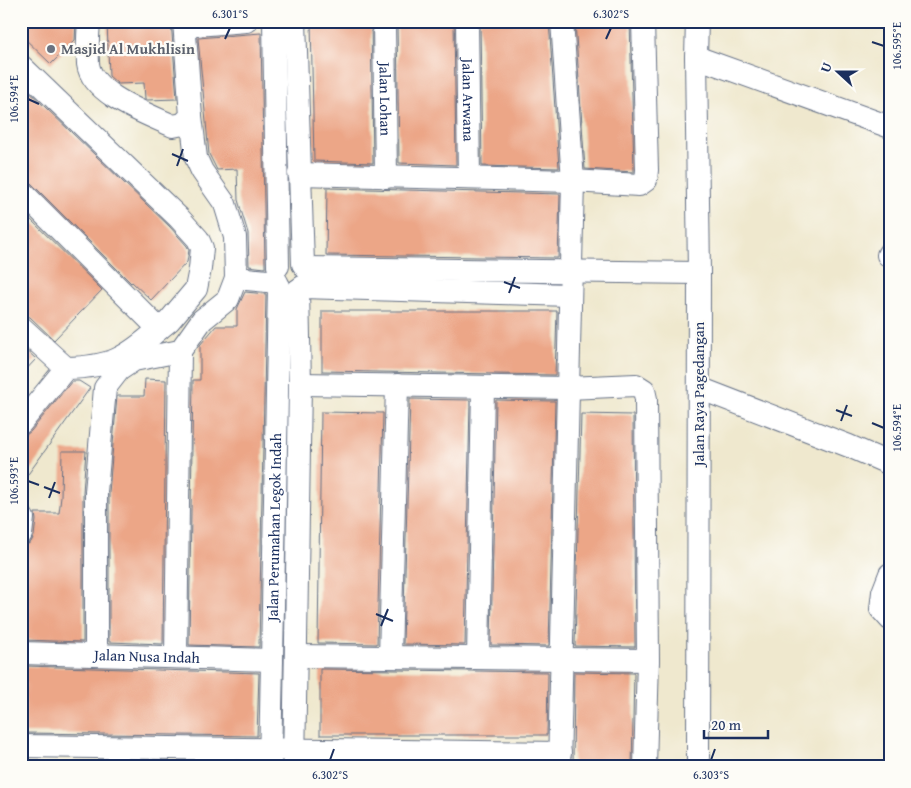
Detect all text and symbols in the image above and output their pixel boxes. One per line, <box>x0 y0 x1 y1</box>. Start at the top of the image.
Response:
text: 6.301°S <box>212 5 248 22</box>
text: 6.302°S <box>593 5 629 22</box>
text: 106.595°E <box>888 22 905 70</box>
place label: Masjid Al Mukhlisin <box>61 38 195 59</box>
marker: Masjid Al Mukhlisin <box>45 43 57 55</box>
north arrow <box>814 48 864 98</box>
street label: Jalan Arwana <box>457 56 480 142</box>
text: U <box>815 59 837 75</box>
street label: Jalan Lohan <box>375 60 396 137</box>
text: 106.594°E <box>5 75 22 123</box>
street label: Jalan Raya Pagedangan <box>688 321 709 468</box>
text: 106.594°E <box>888 404 905 452</box>
street label: Jalan Perumahan Legok Indah <box>262 432 286 623</box>
text: 106.593°E <box>5 457 22 505</box>
street label: Jalan Nusa Indah <box>92 644 201 668</box>
scale bar <box>704 708 767 740</box>
text: 20 m <box>711 714 742 735</box>
text: 6.302°S <box>312 766 348 783</box>
text: 6.303°S <box>693 766 729 783</box>

